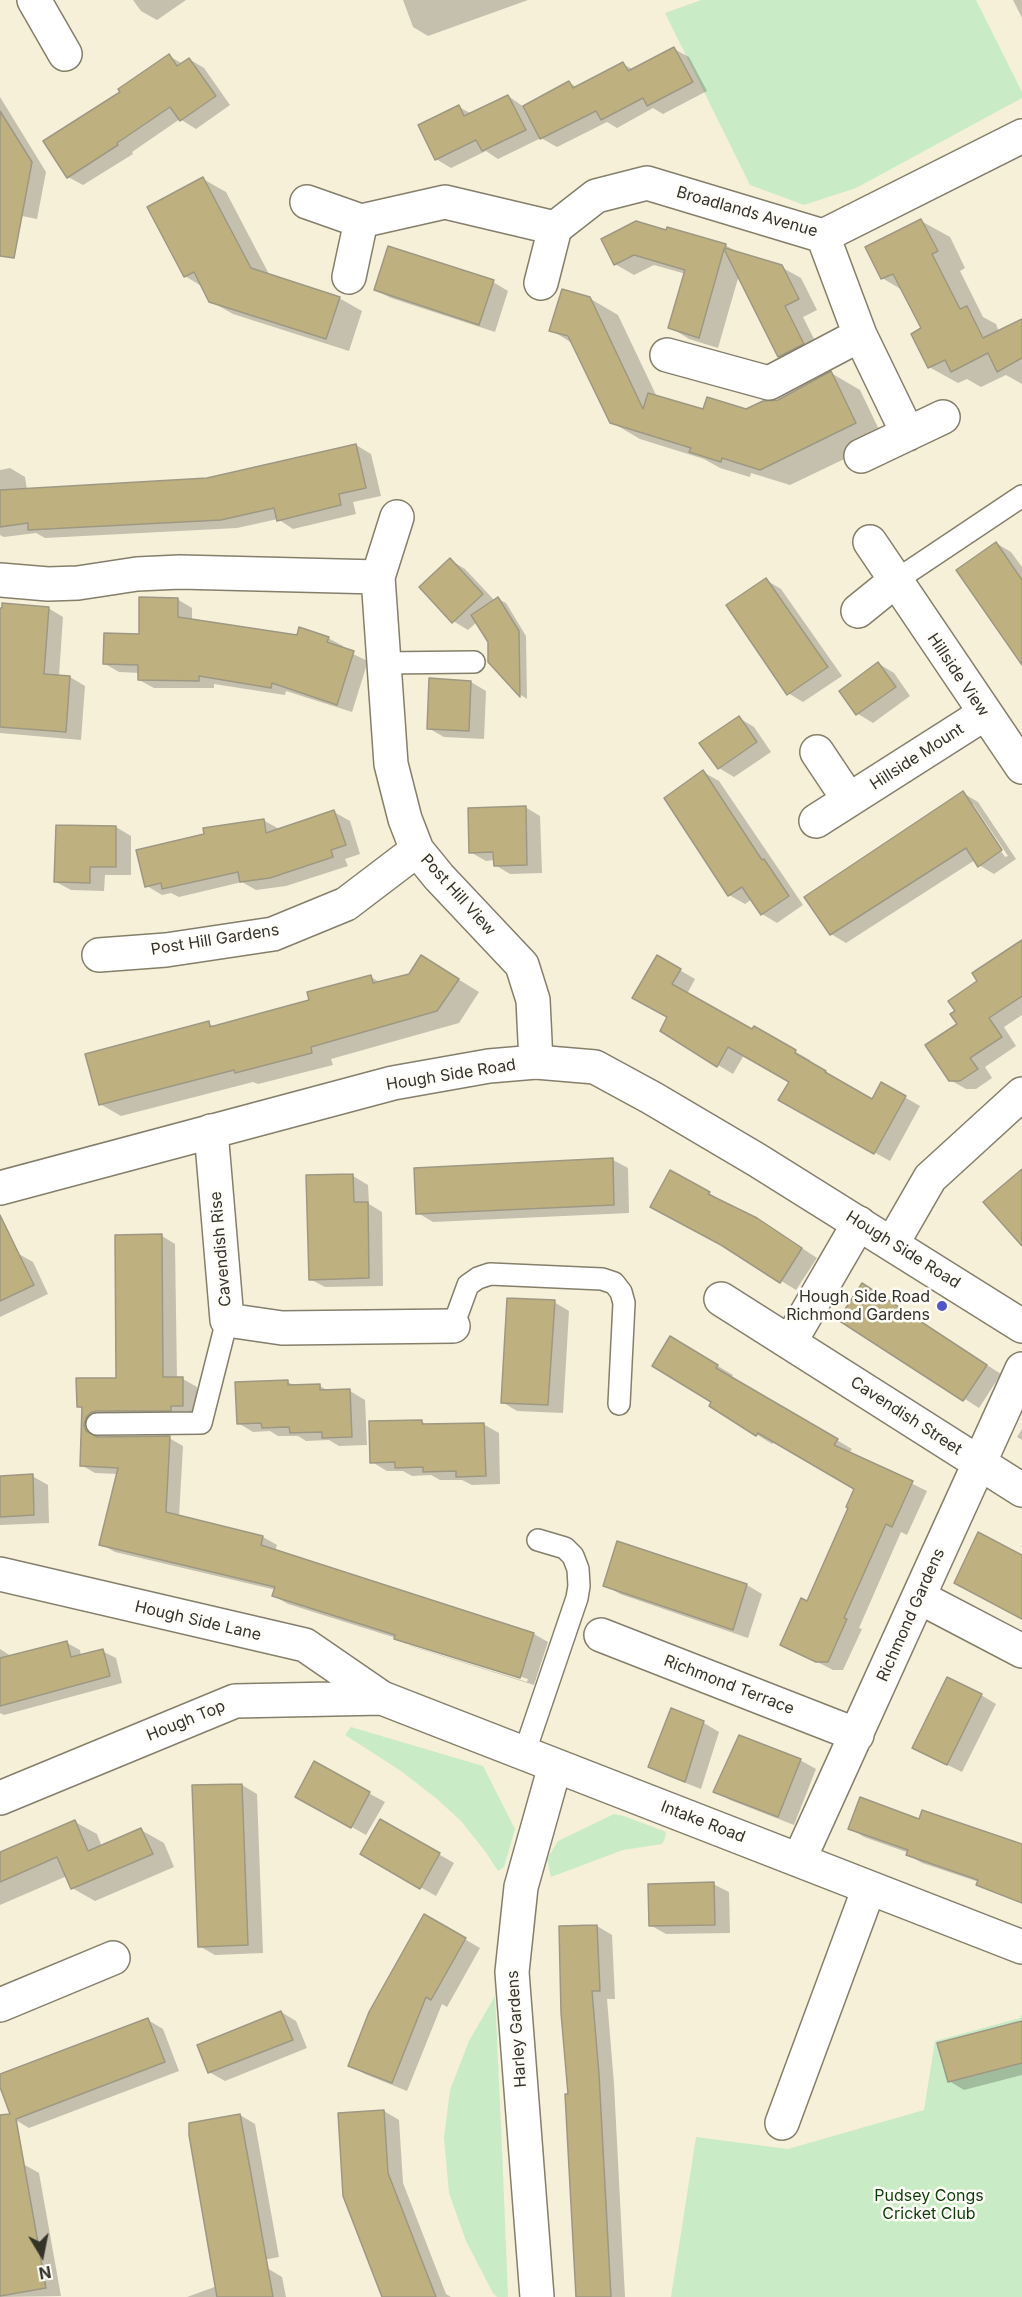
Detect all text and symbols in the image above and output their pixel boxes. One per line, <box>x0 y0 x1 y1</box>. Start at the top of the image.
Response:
street label: Broadlands Avenue <box>674 183 820 241</box>
street label: Hillside View <box>923 630 993 720</box>
street label: Hillside Mount <box>867 720 967 794</box>
street label: Post Hill View <box>416 850 500 940</box>
street label: Post Hill Gardens <box>149 920 281 960</box>
street label: Hough Side Road <box>385 1055 517 1095</box>
street label: Cavendish Rise <box>206 1190 236 1308</box>
street label: Hough Side Road <box>842 1207 964 1293</box>
place label: Hough Side Road Richmond Gardens <box>786 1287 930 1325</box>
marker: Hough Side Road Richmond Gardens <box>935 1299 949 1313</box>
street label: Cavendish Street <box>847 1373 965 1459</box>
street label: Richmond Gardens <box>873 1545 949 1685</box>
street label: Hough Side Lane <box>133 1597 263 1645</box>
street label: Richmond Terrace <box>661 1651 797 1719</box>
street label: Hough Top <box>144 1697 228 1745</box>
street label: Intake Road <box>658 1797 748 1847</box>
street label: Harley Gardens <box>503 1970 531 2088</box>
park label: Pudsey Congs Cricket Club <box>874 2186 984 2224</box>
north arrow <box>12 2225 72 2285</box>
text: N <box>37 2262 53 2284</box>

